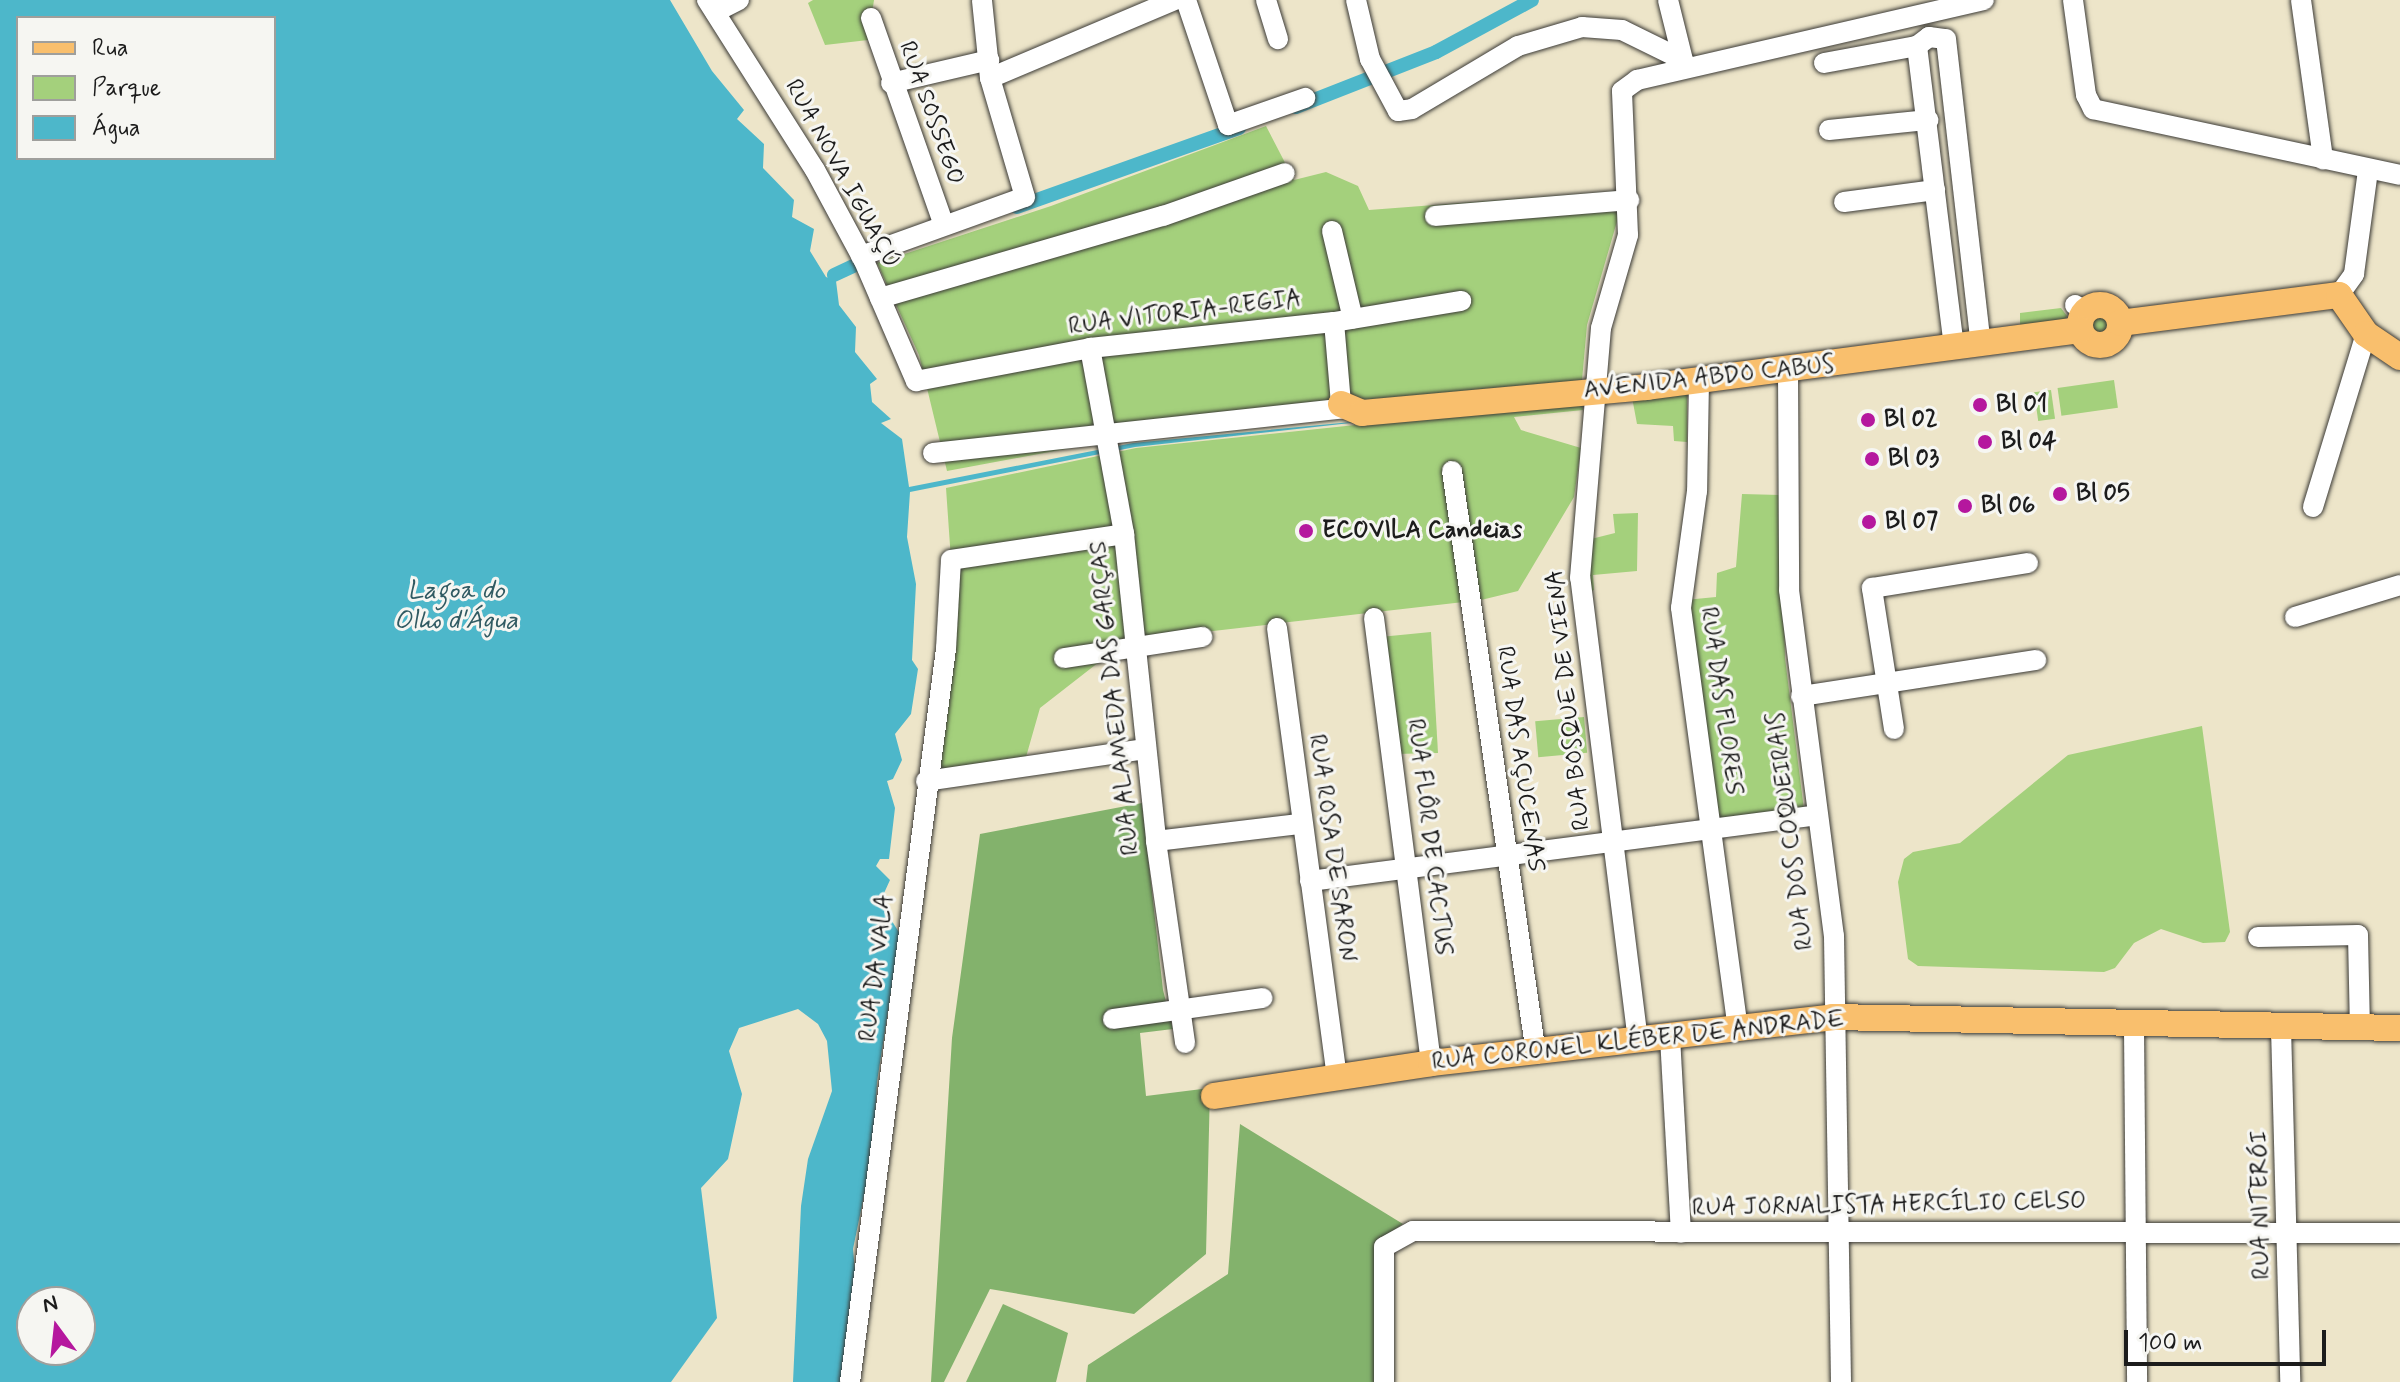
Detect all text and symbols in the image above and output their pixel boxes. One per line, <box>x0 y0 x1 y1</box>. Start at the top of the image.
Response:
legend <box>16 16 276 160</box>
text: Rua <box>92 33 129 64</box>
street label: RUA SOSSEGO <box>891 36 971 190</box>
text: Parque <box>92 73 161 104</box>
street label: RUA NOVA IGUAÇÚ <box>778 74 906 274</box>
text: Água <box>92 113 141 144</box>
street label: RUA VITORIA-REGIA <box>1067 284 1303 342</box>
street label: AVENIDA ABDO CABUS <box>1580 350 1838 406</box>
place label: Bl 01 <box>1996 391 2047 419</box>
marker: Bl 01 <box>1971 396 1989 414</box>
place label: Bl 02 <box>1884 406 1938 434</box>
marker: Bl 02 <box>1859 411 1877 429</box>
place label: Bl 04 <box>2001 428 2057 456</box>
marker: Bl 04 <box>1976 433 1994 451</box>
place label: Bl 03 <box>1888 445 1939 473</box>
marker: Bl 03 <box>1863 450 1881 468</box>
place label: Bl 05 <box>2076 480 2130 508</box>
marker: Bl 05 <box>2051 485 2069 503</box>
place label: Bl 06 <box>1981 492 2035 520</box>
marker: Bl 06 <box>1956 497 1974 515</box>
place label: Bl 07 <box>1885 508 1938 536</box>
marker: Bl 07 <box>1860 513 1878 531</box>
place label: ECOVILA Candeias <box>1322 517 1523 545</box>
marker: ECOVILA Candeias <box>1297 522 1315 540</box>
street label: RUA ALAMEDA DAS GARÇAS <box>1084 541 1146 855</box>
street label: RUA BOSQUE DE VIENA <box>1541 568 1597 832</box>
water label: Lagoa do Olho d'Água <box>394 576 518 638</box>
street label: RUA DAS FLORES <box>1694 605 1748 797</box>
street label: RUA DAS AÇUCENAS <box>1490 644 1550 874</box>
street label: RUA DOS COQUEIRAIS <box>1762 708 1820 954</box>
street label: RUA FLÔR DE CACTUS <box>1400 717 1458 957</box>
street label: RUA ROSA DE SARON <box>1302 734 1362 962</box>
street label: RUA DA VALA <box>854 893 900 1043</box>
street label: RUA CORONEL KLÉBER DE ANDRADE <box>1436 1006 1840 1076</box>
street label: RUA NITERÓI <box>2245 1126 2277 1284</box>
street label: RUA JORNALISTA HERCÍLIO CELSO <box>1695 1187 2083 1223</box>
north arrow <box>16 1286 96 1366</box>
text: N <box>40 1289 61 1320</box>
scale bar <box>2128 1314 2330 1364</box>
text: 100 m <box>2138 1328 2202 1359</box>

